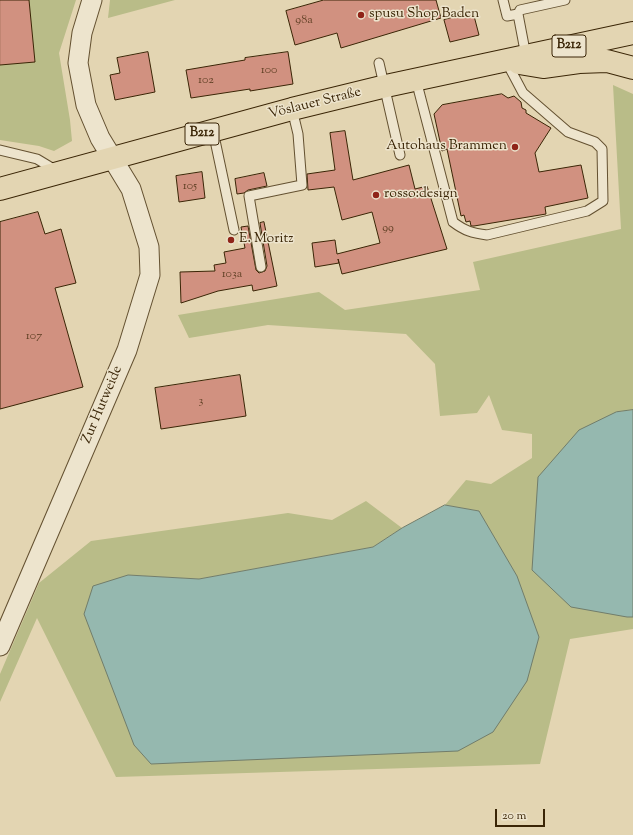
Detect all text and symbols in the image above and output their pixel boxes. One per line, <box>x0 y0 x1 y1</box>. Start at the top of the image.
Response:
place label: spusu Shop Baden <box>369 7 479 23</box>
marker: spusu Shop Baden <box>356 10 366 20</box>
house number: 98a <box>295 14 313 28</box>
road number: B212 <box>552 35 586 57</box>
house number: 100 <box>261 64 277 78</box>
house number: 102 <box>198 74 214 88</box>
street label: Vöslauer Straße <box>267 84 363 124</box>
road number: B212 <box>185 123 219 145</box>
place label: Autohaus Brammen <box>386 139 507 155</box>
marker: Autohaus Brammen <box>510 142 520 152</box>
house number: 105 <box>183 180 197 194</box>
place label: rosso:design <box>384 187 458 203</box>
marker: rosso:design <box>371 190 381 200</box>
house number: 99 <box>382 222 394 236</box>
place label: E. Moritz <box>239 232 294 248</box>
marker: E. Moritz <box>226 235 236 245</box>
house number: 103a <box>222 268 242 282</box>
house number: 107 <box>26 330 42 344</box>
street label: Zur Hutweide <box>79 364 127 446</box>
house number: 3 <box>199 395 203 409</box>
scale bar <box>497 801 547 827</box>
text: 20 m <box>502 807 526 825</box>

